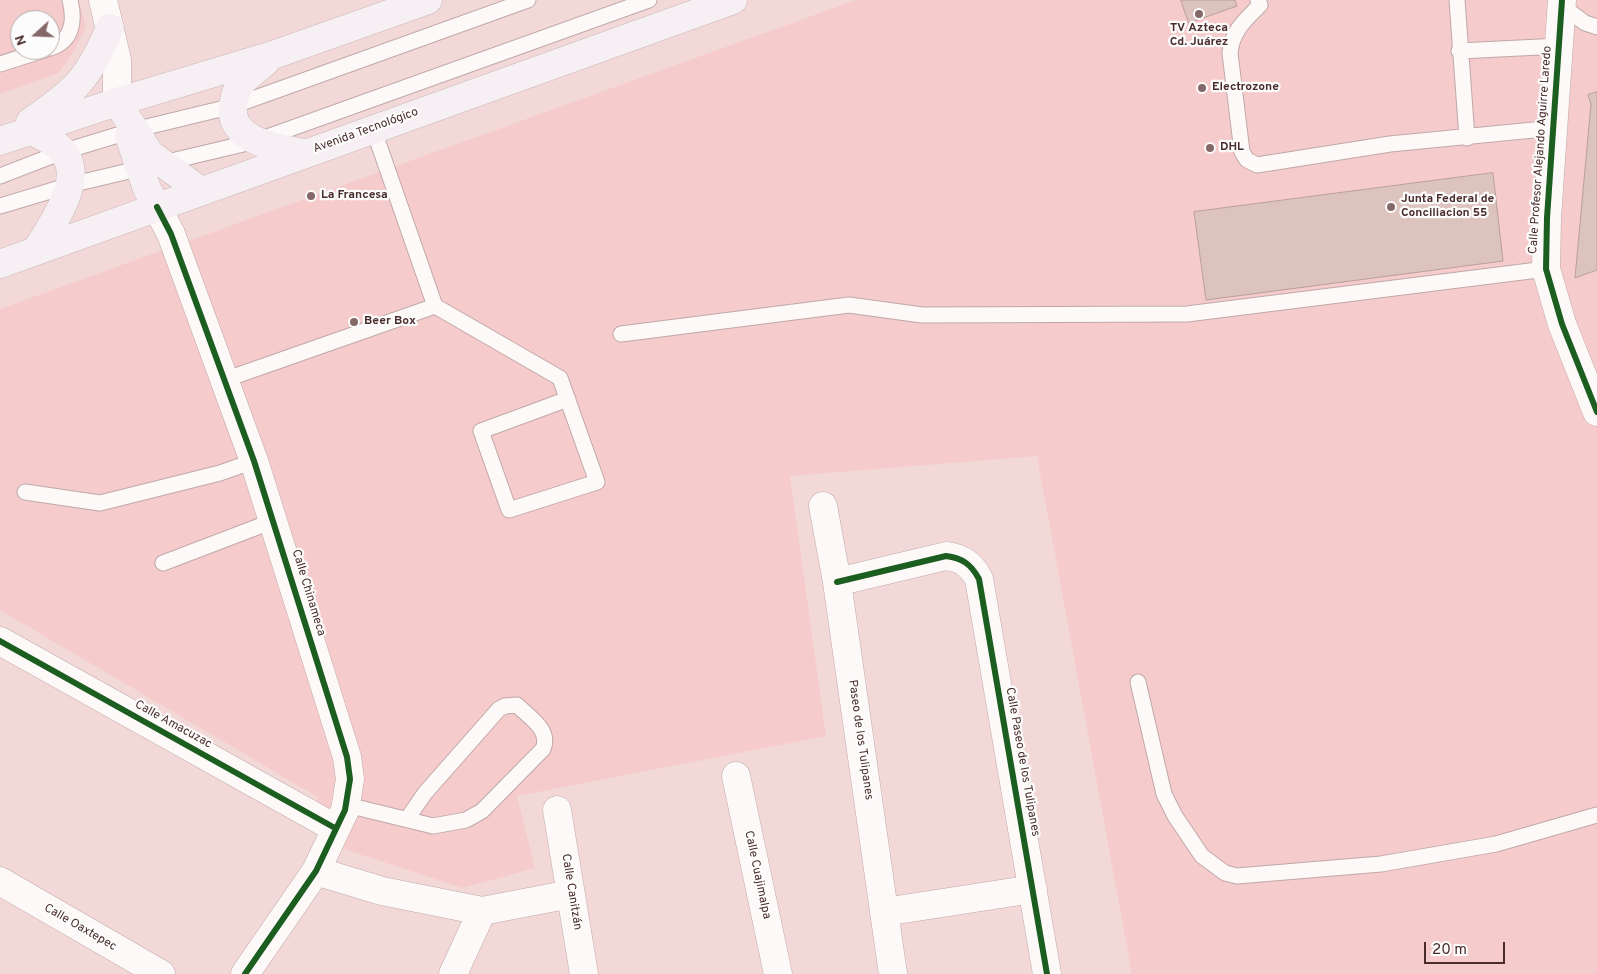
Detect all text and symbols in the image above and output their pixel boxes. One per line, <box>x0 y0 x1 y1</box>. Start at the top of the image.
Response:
marker: TV Azteca Cd. Juárez <box>1193 8 1205 20</box>
north arrow <box>10 10 60 60</box>
place label: TV Azteca Cd. Juárez <box>1170 22 1228 50</box>
text: N <box>12 32 31 48</box>
street label: Calle Profesor Alejando Aguirre Laredo <box>1527 45 1555 255</box>
place label: Electrozone <box>1212 81 1279 95</box>
marker: Electrozone <box>1196 82 1208 94</box>
street label: Avenida Tecnológico <box>312 105 420 157</box>
place label: DHL <box>1220 141 1244 155</box>
marker: DHL <box>1204 142 1216 154</box>
place label: La Francesa <box>321 189 388 203</box>
marker: La Francesa <box>305 190 317 202</box>
place label: Junta Federal de Conciliacion 55 <box>1401 193 1494 221</box>
marker: Junta Federal de Conciliacion 55 <box>1385 201 1397 213</box>
place label: Beer Box <box>364 315 416 329</box>
marker: Beer Box <box>348 316 360 328</box>
street label: Calle Chinameca <box>288 548 328 638</box>
street label: Paseo de los Tulipanes <box>844 679 876 801</box>
street label: Calle Paseo de los Tulipanes <box>1002 686 1042 838</box>
street label: Calle Amacuzac <box>132 698 214 752</box>
street label: Calle Cuajimalpa <box>741 830 773 920</box>
street label: Calle Canitzán <box>558 853 584 931</box>
street label: Calle Oaxtepec <box>41 901 119 955</box>
scale bar <box>1427 932 1508 964</box>
text: 20 m <box>1432 941 1467 960</box>

